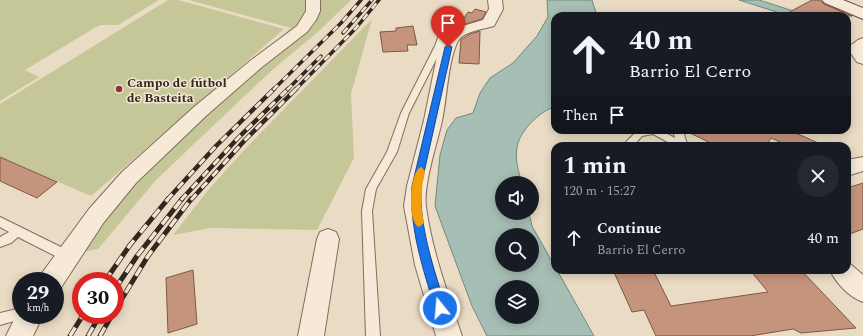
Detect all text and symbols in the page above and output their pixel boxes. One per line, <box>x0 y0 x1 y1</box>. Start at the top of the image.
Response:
pin <box>431 6 465 47</box>
icon: arrive <box>437 12 459 34</box>
text: 40 m <box>629 19 693 62</box>
icon: ahead <box>563 28 615 80</box>
text: Barrio El Cerro <box>629 58 751 85</box>
place label: Campo de fútbol de Basteita <box>127 73 227 108</box>
marker: Campo de fútbol de Basteita <box>114 84 124 94</box>
text: Then <box>563 104 598 127</box>
icon: arrive <box>606 104 628 126</box>
text: 1 min <box>563 148 627 184</box>
button: close <box>797 155 839 197</box>
map controls <box>495 176 539 324</box>
button: sound <box>495 176 539 220</box>
text: 120 m · 15:27 <box>563 181 636 201</box>
text: Continue <box>597 217 662 240</box>
icon: ahead <box>563 227 585 249</box>
text: 40 m <box>807 227 839 250</box>
button: search <box>495 228 539 272</box>
text: Barrio El Cerro <box>597 240 685 260</box>
speed limit sign: 30 <box>72 272 124 324</box>
text: 29 <box>27 278 49 308</box>
button: layers <box>495 280 539 324</box>
position arrow <box>419 287 461 329</box>
text: km/h <box>27 300 49 316</box>

